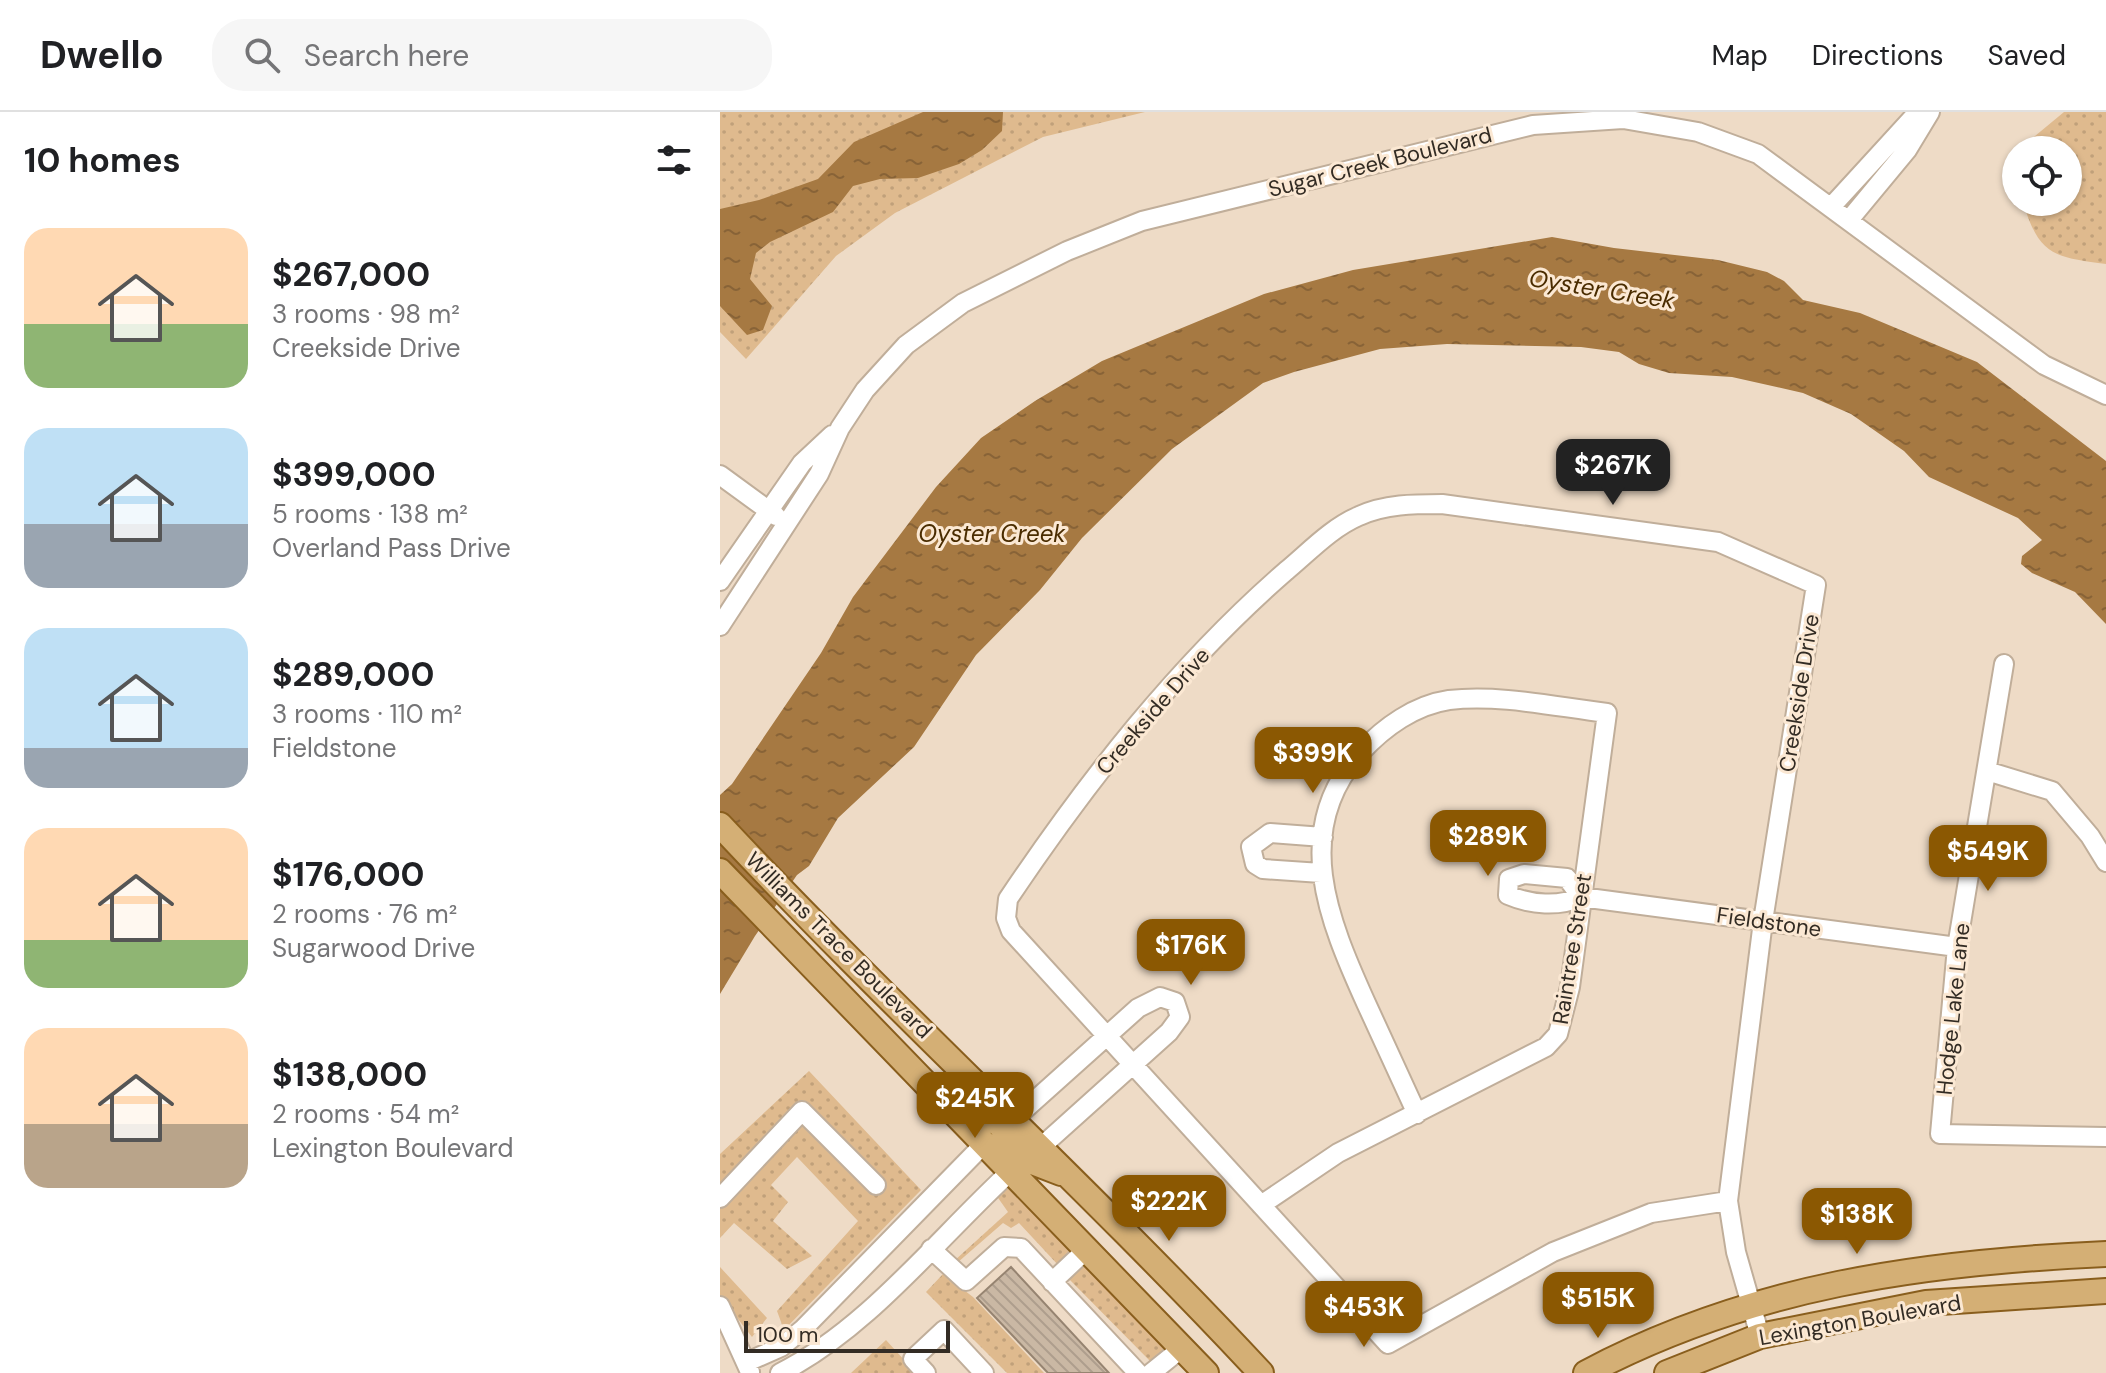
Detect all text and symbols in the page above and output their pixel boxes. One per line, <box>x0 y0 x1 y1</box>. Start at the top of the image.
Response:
search box <box>212 19 772 91</box>
text: Dwello <box>40 30 164 80</box>
icon: search <box>240 33 284 77</box>
text: Search here <box>304 36 469 75</box>
text: Map <box>1711 37 1768 74</box>
text: Directions <box>1812 37 1944 74</box>
text: Saved <box>1988 37 2066 74</box>
street label: Sugar Creek Boulevard <box>1265 120 1495 204</box>
map controls <box>2002 136 2082 216</box>
button: locate <box>2002 136 2082 216</box>
text: 10 homes <box>24 138 181 183</box>
icon: filters <box>652 138 696 182</box>
text: $267,000 <box>272 252 430 297</box>
icon: home <box>88 260 184 356</box>
water label: Oyster Creek <box>1527 262 1678 316</box>
text: 3 rooms · 98 m² <box>272 297 460 331</box>
text: Creekside Drive <box>272 331 461 365</box>
pin: $267K <box>1557 439 1669 507</box>
text: $267K <box>1574 448 1652 482</box>
text: $399,000 <box>272 452 436 497</box>
icon: home <box>88 460 184 556</box>
text: 5 rooms · 138 m² <box>272 497 468 531</box>
water label: Oyster Creek <box>918 518 1066 549</box>
text: Overland Pass Drive <box>272 531 511 565</box>
street label: Creekside Drive <box>1772 612 1826 774</box>
street label: Creekside Drive <box>1090 641 1216 781</box>
text: $289,000 <box>272 652 434 697</box>
icon: home <box>88 660 184 756</box>
text: 3 rooms · 110 m² <box>272 697 462 731</box>
pin: $399K <box>1257 727 1369 795</box>
text: Fieldstone <box>272 731 396 765</box>
text: $399K <box>1273 736 1353 770</box>
pin: $289K <box>1432 810 1544 878</box>
text: $289K <box>1448 819 1528 853</box>
pin: $549K <box>1932 825 2044 893</box>
text: $549K <box>1947 834 2029 868</box>
street label: Williams Trace Boulevard <box>739 845 939 1045</box>
text: $176,000 <box>272 852 425 897</box>
icon: home <box>88 860 184 956</box>
street label: Raintree Street <box>1546 872 1598 1026</box>
text: 2 rooms · 76 m² <box>272 897 457 931</box>
street label: Fieldstone <box>1715 900 1823 944</box>
pin: $176K <box>1135 919 1247 987</box>
street label: Hodge Lake Lane <box>1930 922 1976 1096</box>
text: $176K <box>1155 928 1227 962</box>
text: Sugarwood Drive <box>272 931 475 965</box>
text: $138,000 <box>272 1052 427 1097</box>
icon: home <box>88 1060 184 1156</box>
pin: $245K <box>919 1072 1031 1140</box>
text: $245K <box>935 1081 1015 1115</box>
text: 2 rooms · 54 m² <box>272 1097 459 1131</box>
text: Lexington Boulevard <box>272 1131 514 1165</box>
pin: $222K <box>1113 1175 1225 1243</box>
text: $222K <box>1130 1184 1208 1218</box>
pin: $138K <box>1801 1188 1913 1256</box>
text: $138K <box>1820 1197 1894 1231</box>
pin: $515K <box>1542 1272 1654 1340</box>
pin: $453K <box>1308 1281 1420 1349</box>
text: $515K <box>1561 1281 1635 1315</box>
street label: Lexington Boulevard <box>1757 1288 1963 1352</box>
text: $453K <box>1323 1290 1405 1324</box>
scale bar <box>744 1317 950 1353</box>
text: 100 m <box>756 1320 818 1349</box>

